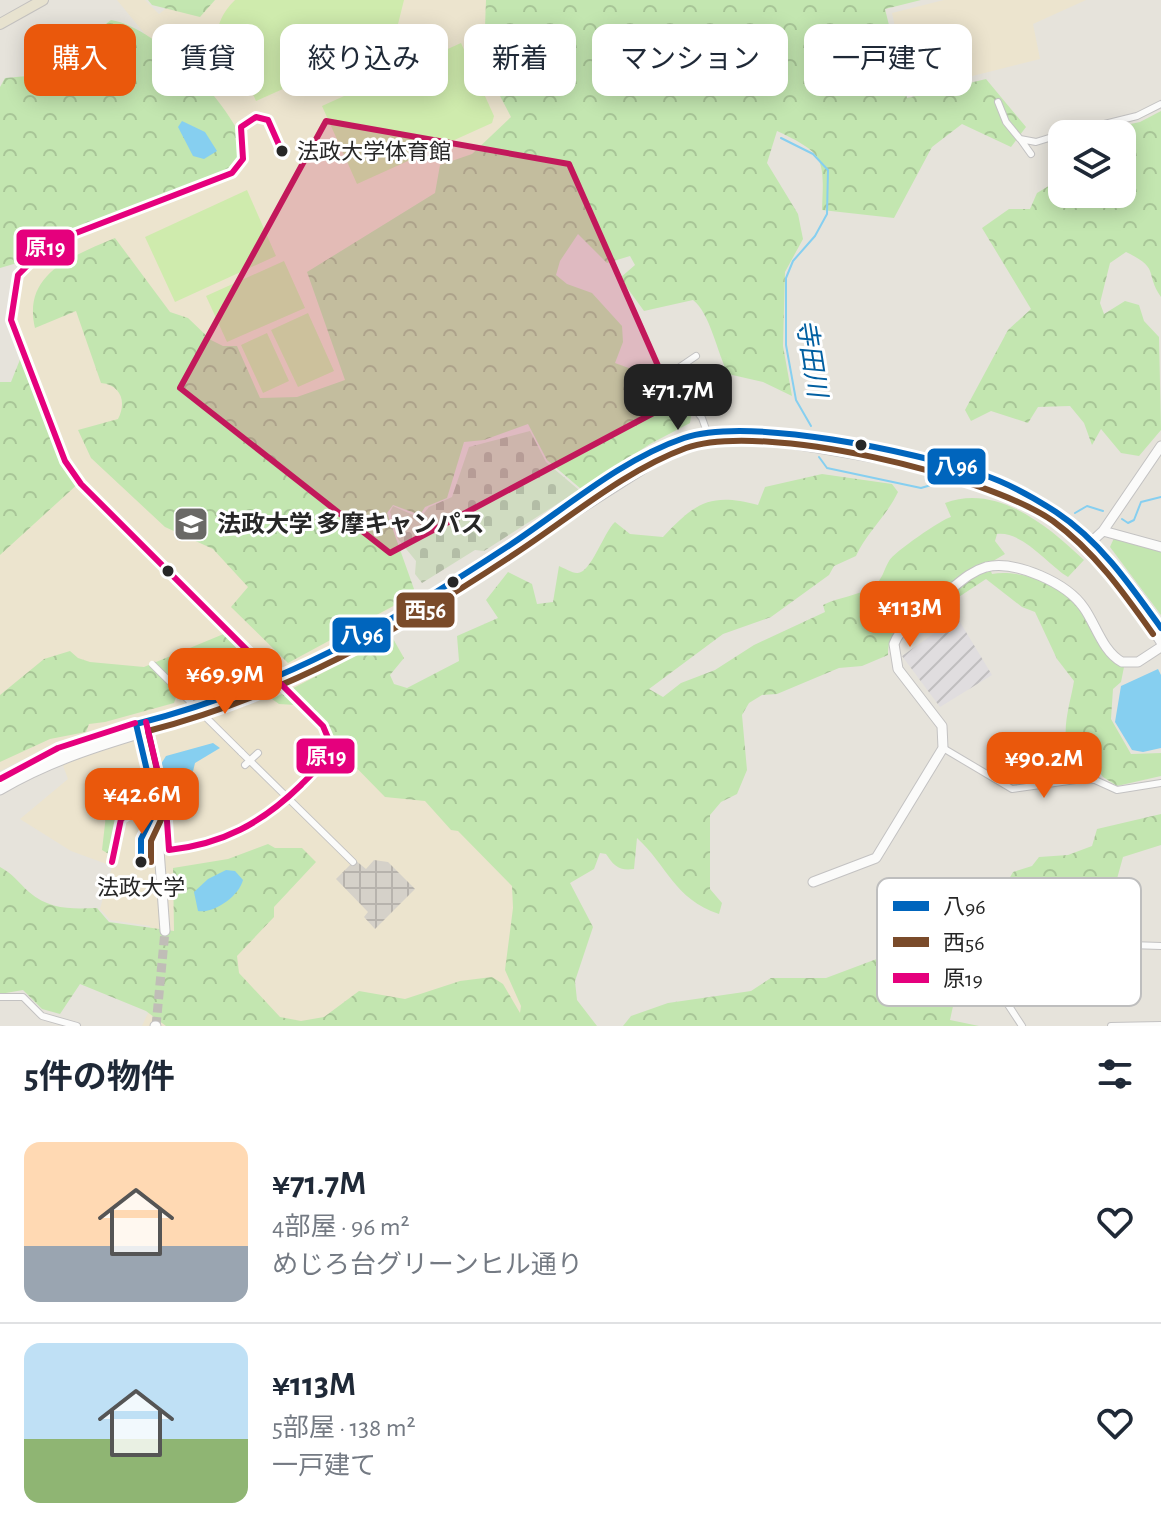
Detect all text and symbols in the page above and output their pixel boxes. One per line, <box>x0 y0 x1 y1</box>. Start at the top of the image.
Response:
chip: 購入 <box>24 24 136 96</box>
chip: 賃貸 <box>152 24 264 96</box>
chip: 絞り込み <box>280 24 448 96</box>
chip: 新着 <box>464 24 576 96</box>
chip: マンション <box>592 24 788 96</box>
chip: 一戸建て <box>804 24 972 96</box>
map controls <box>1048 120 1136 208</box>
button: layers <box>1048 120 1136 208</box>
place label: 法政大学体育館 <box>297 140 451 163</box>
marker: 法政大学体育館 <box>274 143 290 159</box>
line badge: 原19 <box>15 228 76 267</box>
text: 原19 <box>25 237 65 259</box>
water label: 寺田川 <box>792 317 831 402</box>
pin: ¥71.7M <box>613 364 743 432</box>
text: ¥71.7M <box>642 377 714 403</box>
unlabelled marker <box>853 437 869 453</box>
line badge: 八96 <box>926 447 987 486</box>
text: 八96 <box>934 456 978 478</box>
school or university icon: 法政大学 多摩キャンパス <box>172 505 210 543</box>
place label: 法政大学 多摩キャンパス <box>217 511 485 537</box>
unlabelled marker <box>160 563 176 579</box>
unlabelled marker <box>445 574 461 590</box>
pin: ¥113M <box>854 581 966 649</box>
line badge: 西56 <box>395 591 456 629</box>
text: ¥113M <box>878 594 942 620</box>
text: 西56 <box>404 600 446 622</box>
line badge: 八96 <box>331 616 392 654</box>
text: 八96 <box>340 625 384 647</box>
pin: ¥69.9M <box>160 648 290 716</box>
text: ¥69.9M <box>186 661 264 687</box>
pin: ¥90.2M <box>979 732 1109 800</box>
line badge: 原19 <box>295 737 356 775</box>
text: ¥90.2M <box>1005 745 1083 771</box>
text: 原19 <box>306 746 346 768</box>
pin: ¥42.6M <box>77 768 207 836</box>
text: ¥42.6M <box>103 781 181 807</box>
marker: 法政大学 <box>133 854 149 870</box>
place label: 法政大学 <box>97 876 185 899</box>
legend <box>877 878 1141 1006</box>
text: 八96 <box>943 896 986 918</box>
text: 西56 <box>943 932 985 954</box>
text: 原19 <box>943 968 983 990</box>
icon: filters <box>1093 1052 1137 1096</box>
text: 5件の物件 <box>24 1061 175 1095</box>
text: ¥71.7M <box>272 1167 366 1201</box>
icon: home <box>88 1174 184 1270</box>
icon: heart <box>1093 1200 1137 1244</box>
text: 4部屋 · 96 m² <box>272 1214 410 1240</box>
text: めじろ台グリーンヒル通り <box>272 1252 583 1278</box>
text: ¥113M <box>272 1368 356 1402</box>
icon: home <box>88 1375 184 1471</box>
icon: heart <box>1093 1401 1137 1445</box>
text: 5部屋 · 138 m² <box>272 1415 416 1441</box>
text: 一戸建て <box>272 1453 376 1479</box>

